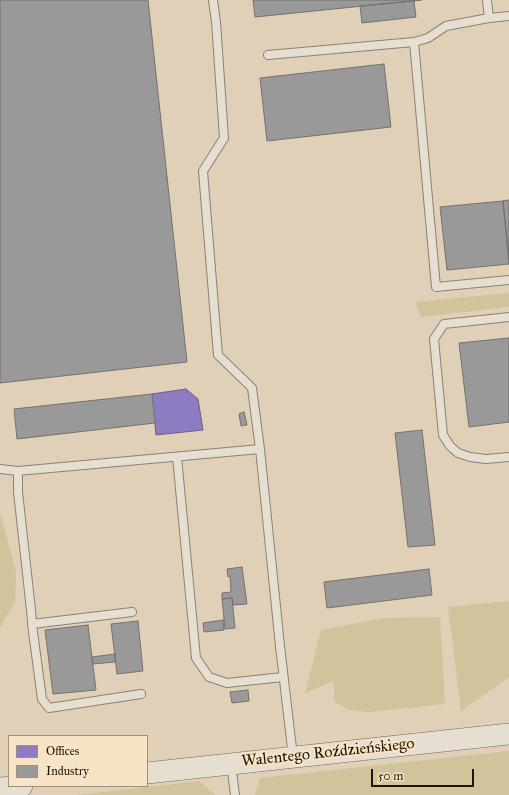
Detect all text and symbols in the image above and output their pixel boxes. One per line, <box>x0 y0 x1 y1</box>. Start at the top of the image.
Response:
street label: Walentego Roździeńskiego <box>241 734 415 772</box>
legend <box>8 735 148 787</box>
text: Offices <box>46 744 79 758</box>
scale bar <box>373 761 476 787</box>
text: Industry <box>46 764 89 778</box>
text: 50 m <box>378 769 403 783</box>

